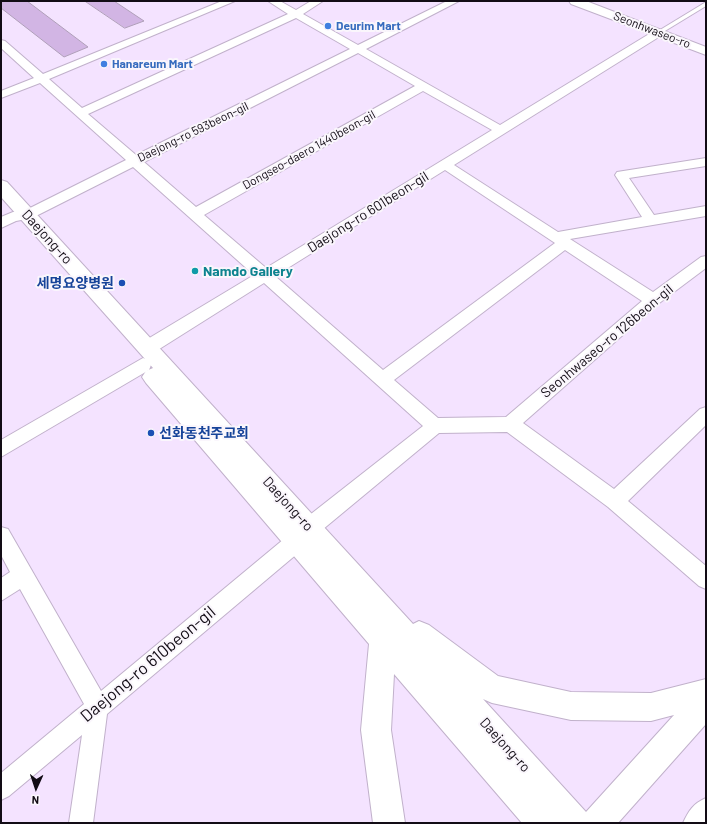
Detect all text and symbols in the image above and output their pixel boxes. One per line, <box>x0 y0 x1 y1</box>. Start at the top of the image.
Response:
street label: Seonhwaseo-ro <box>611 9 693 51</box>
place label: Deurim Mart <box>336 19 401 33</box>
marker: Deurim Mart <box>323 21 333 31</box>
place label: Hanareum Mart <box>112 57 193 71</box>
marker: Hanareum Mart <box>99 59 109 69</box>
street label: Daejong-ro 593beon-gil <box>135 99 251 165</box>
street label: Dongseo-daero 1440beon-gil <box>240 107 378 193</box>
street label: Daejong-ro 601beon-gil <box>304 168 432 256</box>
street label: Daejong-ro <box>18 206 76 268</box>
place label: Namdo Gallery <box>203 263 293 279</box>
marker: Namdo Gallery <box>190 266 200 276</box>
place label: 세명요양병원 <box>37 275 114 291</box>
marker: 세명요양병원 <box>117 278 127 288</box>
street label: Seonhwaseo-ro 126beon-gil <box>537 281 677 401</box>
place label: 선화동천주교회 <box>159 425 249 441</box>
marker: 선화동천주교회 <box>146 428 156 438</box>
street label: Daejong-ro <box>259 473 317 535</box>
street label: Daejong-ro 610beon-gil <box>76 602 220 726</box>
street label: Daejong-ro <box>476 714 534 776</box>
north arrow <box>16 768 56 808</box>
text: N <box>31 794 39 807</box>

